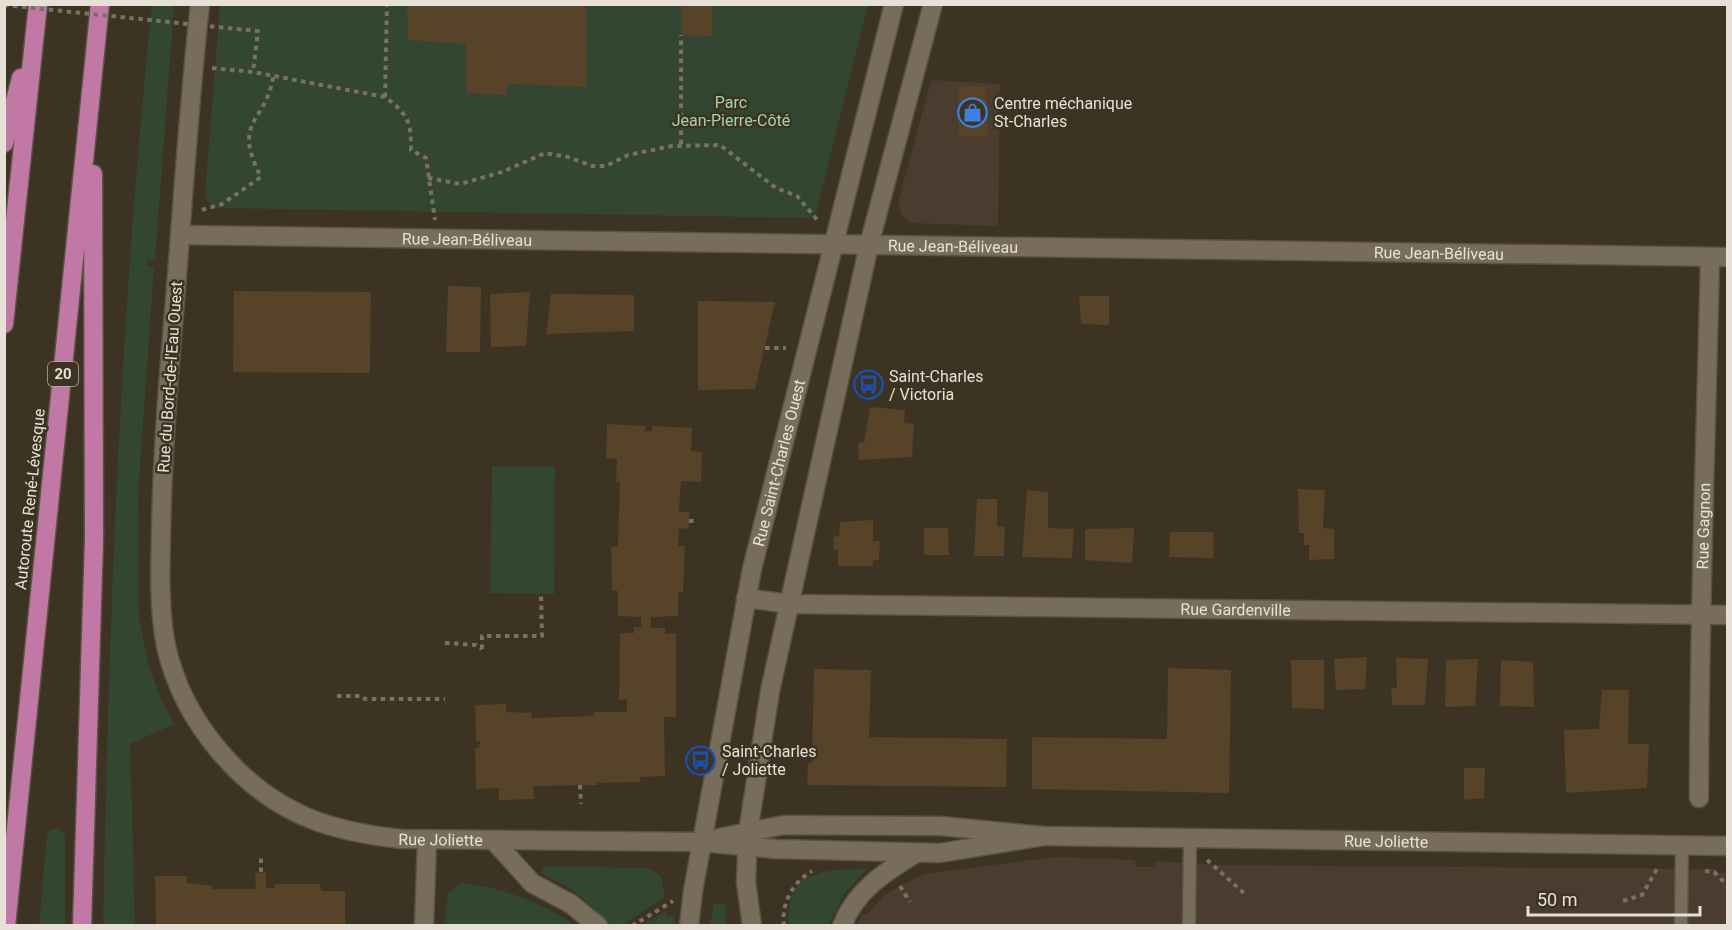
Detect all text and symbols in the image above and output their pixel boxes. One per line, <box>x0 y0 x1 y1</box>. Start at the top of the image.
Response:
park label: Parc Jean-Pierre-Côté <box>672 93 790 130</box>
place label: Centre méchanique St-Charles <box>994 94 1132 131</box>
shop icon: Centre méchanique St-Charles <box>957 96 989 128</box>
street label: Rue Jean-Béliveau <box>402 229 532 249</box>
street label: Rue Jean-Béliveau <box>888 236 1018 256</box>
street label: Rue Jean-Béliveau <box>1374 242 1504 263</box>
street label: Rue du Bord-de-l'Eau Ouest <box>154 281 186 473</box>
road number: 20 <box>48 362 78 386</box>
place label: Saint-Charles / Victoria <box>889 367 984 404</box>
bus stop icon: Saint-Charles / Victoria <box>852 369 884 401</box>
street label: Rue Saint-Charles Ouest <box>749 377 809 548</box>
street label: Autoroute René-Lévesque <box>11 407 49 591</box>
street label: Rue Gagnon <box>1692 482 1714 569</box>
street label: Rue Gardenville <box>1180 599 1291 619</box>
place label: Saint-Charles / Joliette <box>722 742 817 779</box>
bus stop icon: Saint-Charles / Joliette <box>685 744 717 776</box>
street label: Rue Joliette <box>398 829 483 849</box>
street label: Rue Joliette <box>1344 831 1428 851</box>
scale bar <box>1528 879 1700 917</box>
text: 50 m <box>1537 889 1577 910</box>

